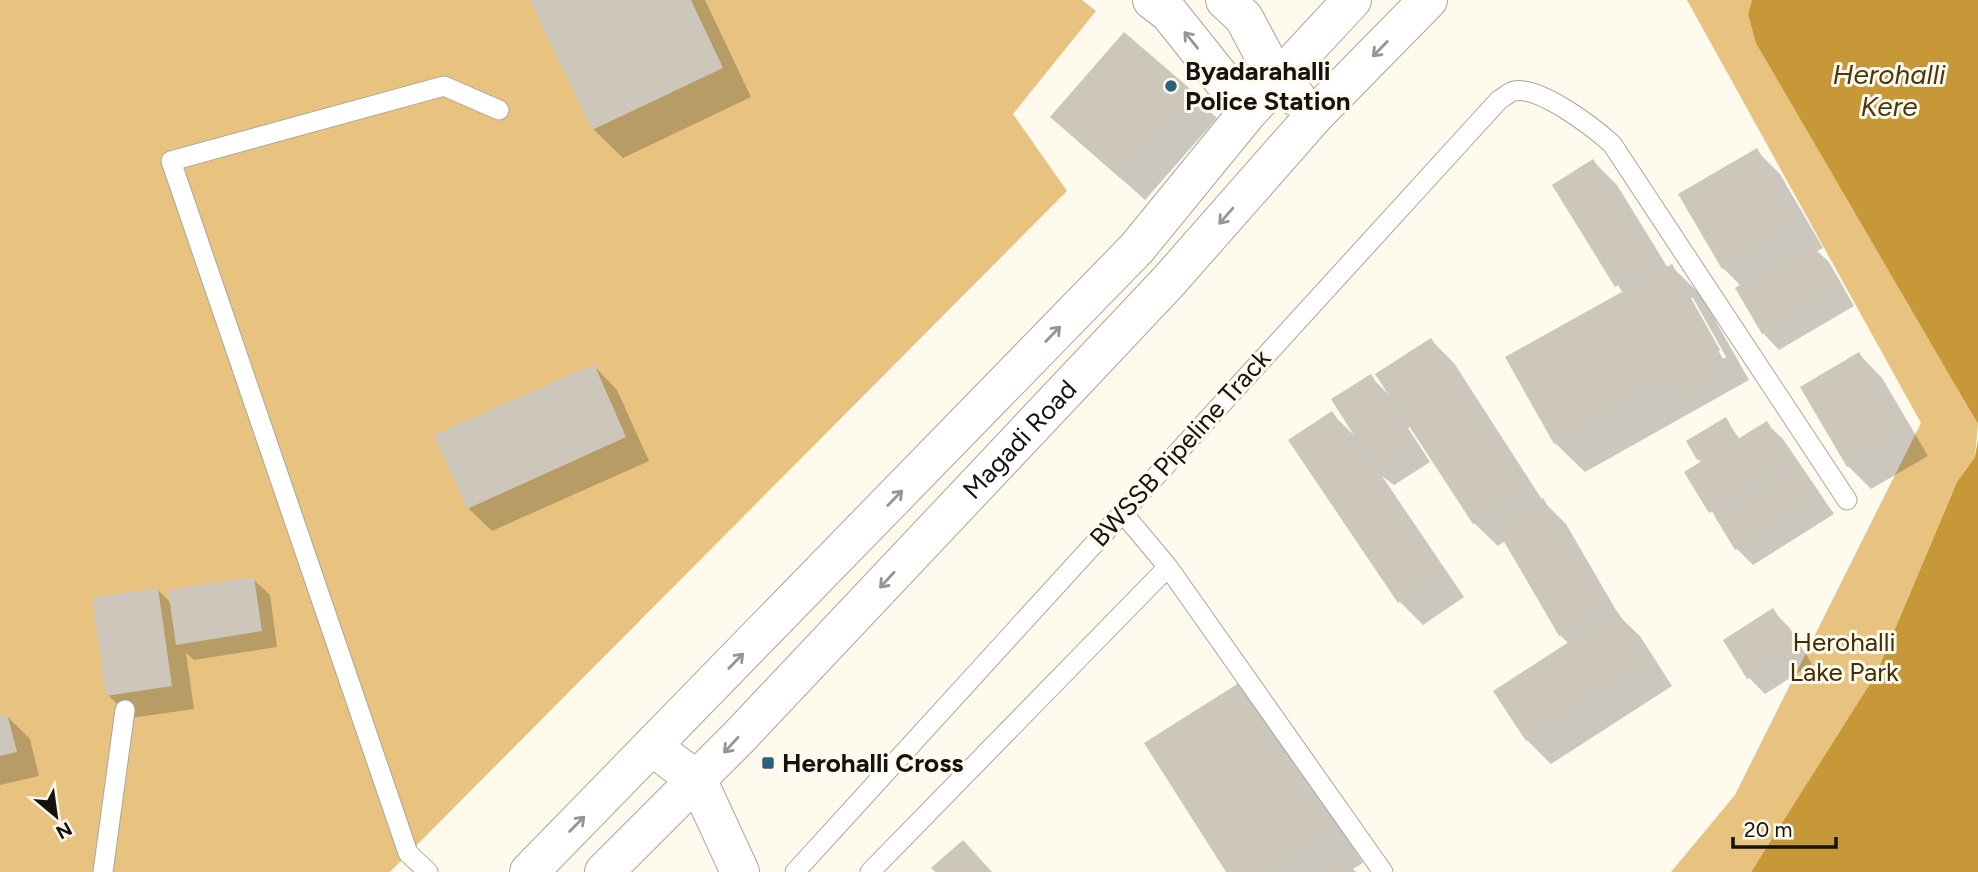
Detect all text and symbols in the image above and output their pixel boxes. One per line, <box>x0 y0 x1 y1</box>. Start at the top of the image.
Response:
one-way arrow <box>1183 31 1198 49</box>
one-way arrow <box>1372 40 1389 57</box>
place label: Byadarahalli Police Station <box>1185 55 1351 117</box>
water label: Herohalli Kere <box>1832 57 1946 123</box>
marker: Byadarahalli Police Station <box>1163 78 1179 94</box>
one-way arrow <box>1218 207 1234 225</box>
one-way arrow <box>1045 326 1062 343</box>
street label: BWSSB Pipeline Track <box>1083 342 1277 553</box>
street label: Magadi Road <box>956 373 1083 505</box>
one-way arrow <box>886 490 903 507</box>
one-way arrow <box>879 571 896 588</box>
park label: Herohalli Lake Park <box>1789 626 1899 688</box>
one-way arrow <box>728 653 745 670</box>
one-way arrow <box>723 736 740 753</box>
place label: Herohalli Cross <box>782 747 963 779</box>
marker: Herohalli Cross <box>760 755 776 771</box>
north arrow <box>21 781 91 851</box>
scale bar <box>1733 806 1836 850</box>
one-way arrow <box>568 815 585 832</box>
text: N <box>52 817 76 844</box>
text: 20 m <box>1744 817 1792 842</box>

